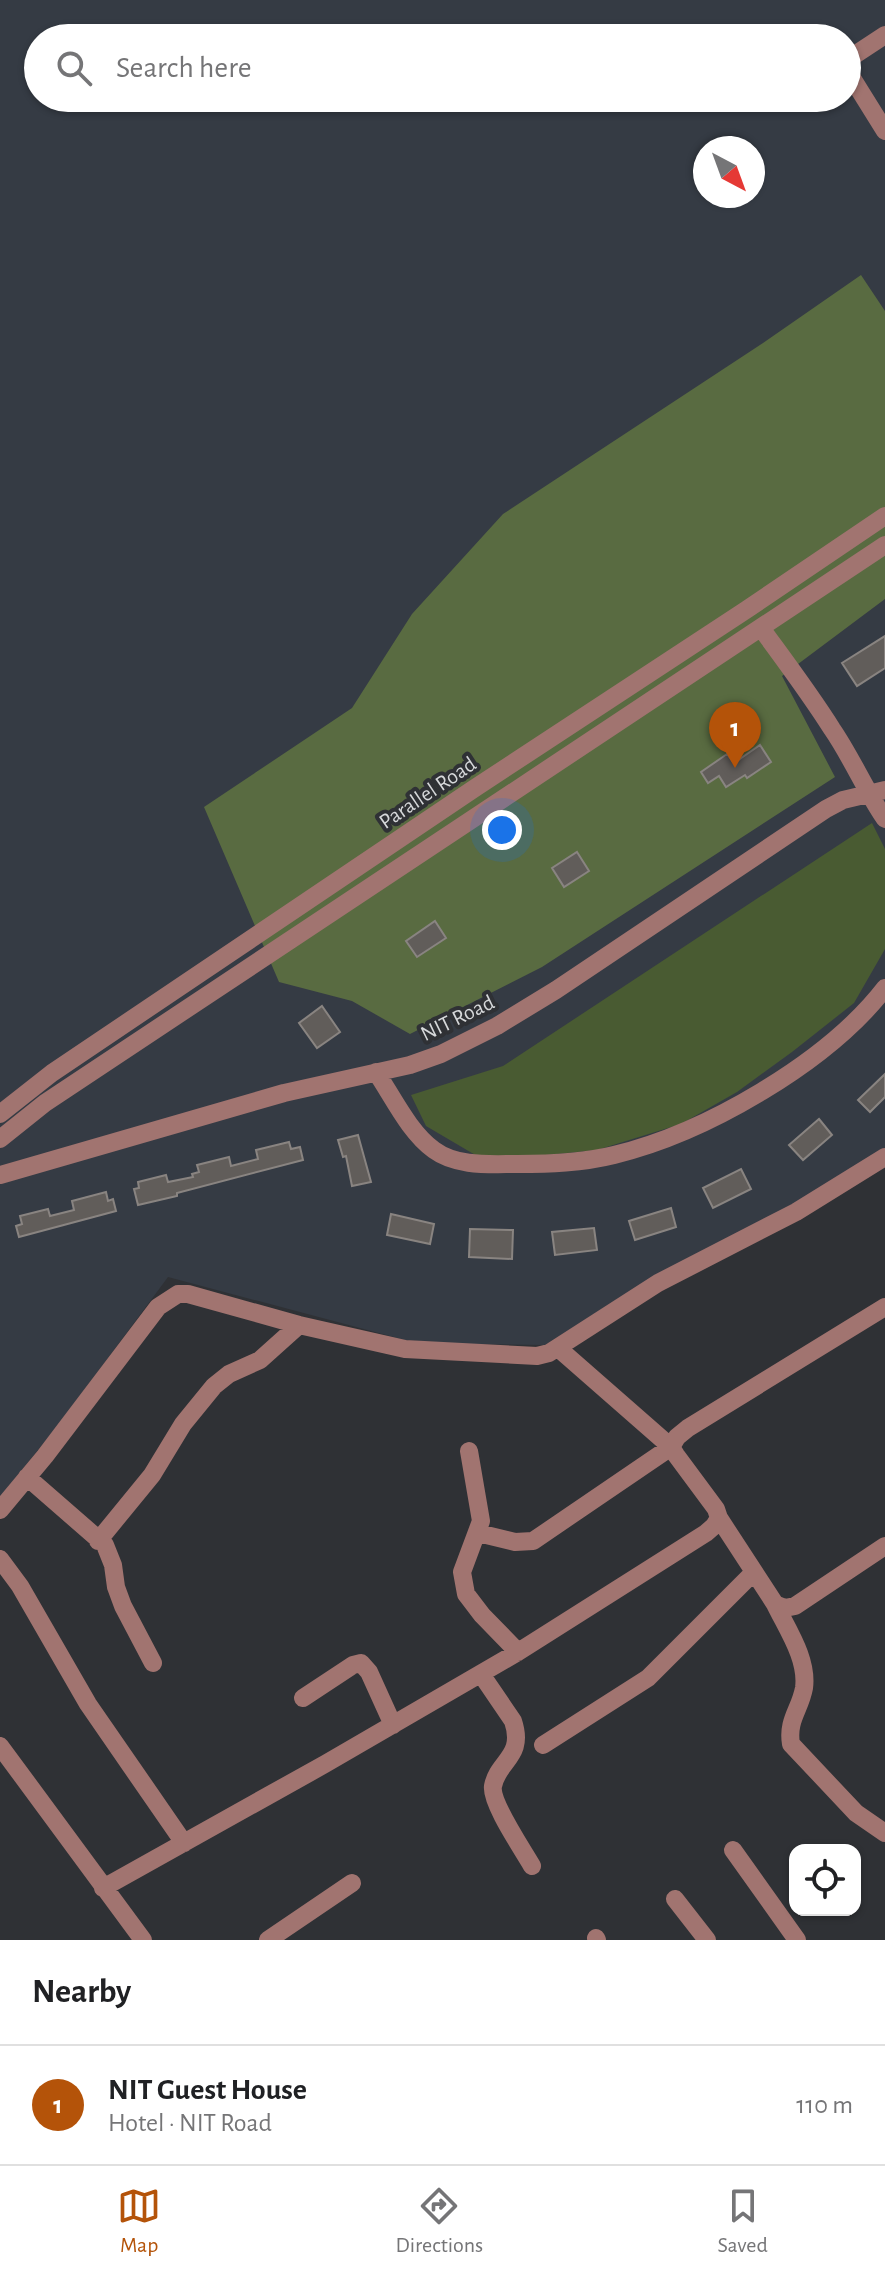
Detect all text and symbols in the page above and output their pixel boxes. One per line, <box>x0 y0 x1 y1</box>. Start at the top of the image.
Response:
search box <box>24 24 861 112</box>
icon: search <box>52 46 96 90</box>
text: Search here <box>116 53 252 83</box>
north arrow <box>693 136 765 208</box>
pin: 1 <box>709 702 761 768</box>
street label: Parallel Road <box>375 752 480 833</box>
your location <box>482 810 522 850</box>
street label: NIT Road <box>417 991 498 1045</box>
map controls <box>789 1844 861 1916</box>
button: locate <box>789 1844 861 1916</box>
text: Nearby <box>32 1975 131 2009</box>
text: NIT Guest House <box>108 2075 307 2105</box>
text: 1 <box>53 2092 63 2118</box>
text: 110 m <box>796 2092 853 2118</box>
text: Hotel · NIT Road <box>108 2110 272 2136</box>
tab: Map <box>117 2184 161 2258</box>
tab: Directions <box>395 2184 483 2258</box>
tab: Saved <box>717 2184 768 2258</box>

